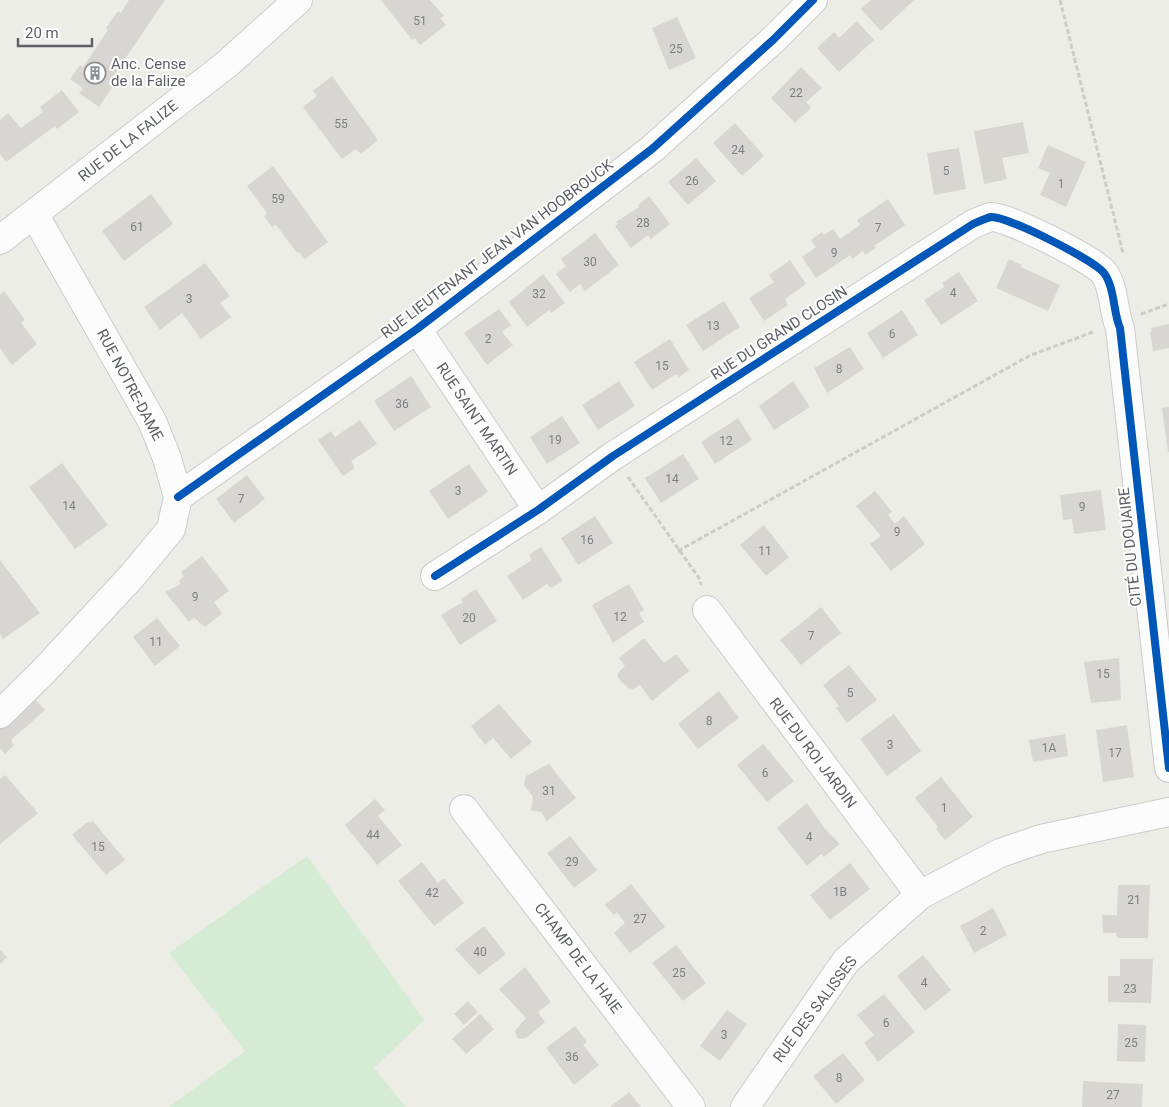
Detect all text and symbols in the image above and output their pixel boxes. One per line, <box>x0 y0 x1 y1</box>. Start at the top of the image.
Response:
house number: 51 <box>413 14 427 28</box>
scale bar <box>18 15 91 47</box>
text: 20 m <box>25 24 59 42</box>
house number: 25 <box>669 42 683 56</box>
place label: Anc. Cense de la Falize <box>111 55 186 90</box>
building icon: Anc. Cense de la Falize <box>83 61 107 85</box>
house number: 22 <box>789 86 803 100</box>
street label: RUE DE LA FALIZE <box>75 96 182 186</box>
house number: 55 <box>334 117 348 131</box>
house number: 24 <box>731 143 745 157</box>
street label: RUE LIEUTENANT JEAN VAN HOOBROUCK <box>377 155 617 342</box>
house number: 5 <box>943 164 950 178</box>
house number: 26 <box>685 174 699 188</box>
house number: 1 <box>1058 177 1064 191</box>
house number: 59 <box>271 192 285 206</box>
house number: 28 <box>636 216 650 230</box>
house number: 61 <box>130 220 144 234</box>
house number: 7 <box>875 221 882 235</box>
house number: 9 <box>831 246 837 260</box>
house number: 30 <box>583 255 597 269</box>
street label: RUE DU GRAND CLOSIN <box>707 282 851 384</box>
house number: 4 <box>950 286 957 300</box>
house number: 32 <box>532 287 546 301</box>
house number: 3 <box>186 292 192 306</box>
house number: 13 <box>706 319 720 333</box>
street label: RUE NOTRE-DAME <box>93 326 167 444</box>
house number: 6 <box>889 327 896 341</box>
house number: 2 <box>485 332 492 346</box>
street label: RUE SAINT MARTIN <box>433 359 521 479</box>
house number: 15 <box>655 359 669 373</box>
house number: 8 <box>836 362 843 376</box>
house number: 36 <box>395 397 409 411</box>
house number: 19 <box>548 433 562 447</box>
house number: 12 <box>719 434 733 448</box>
house number: 14 <box>665 472 679 486</box>
house number: 3 <box>455 484 461 498</box>
street label: CITÉ DU DOUAIRE <box>1115 486 1145 607</box>
house number: 7 <box>238 492 245 506</box>
house number: 14 <box>62 499 76 513</box>
house number: 9 <box>1079 500 1085 514</box>
house number: 9 <box>894 525 900 539</box>
house number: 16 <box>580 533 594 547</box>
house number: 11 <box>758 544 772 558</box>
house number: 9 <box>192 590 198 604</box>
house number: 12 <box>613 610 627 624</box>
house number: 20 <box>462 611 476 625</box>
house number: 7 <box>808 629 815 643</box>
house number: 11 <box>149 635 163 649</box>
house number: 15 <box>1096 667 1110 681</box>
house number: 5 <box>847 686 854 700</box>
street label: RUE DU ROI JARDIN <box>766 694 860 812</box>
house number: 8 <box>706 714 713 728</box>
house number: 3 <box>887 738 893 752</box>
house number: 1A <box>1042 741 1056 755</box>
house number: 17 <box>1108 746 1122 760</box>
house number: 6 <box>762 766 769 780</box>
house number: 31 <box>542 784 556 798</box>
house number: 1 <box>941 801 947 815</box>
house number: 44 <box>366 828 380 842</box>
house number: 4 <box>806 830 813 844</box>
house number: 15 <box>91 840 105 854</box>
house number: 29 <box>565 855 579 869</box>
house number: 1B <box>833 885 847 899</box>
house number: 42 <box>425 886 439 900</box>
house number: 21 <box>1127 893 1141 907</box>
street label: CHAMP DE LA HAIE <box>531 899 626 1017</box>
house number: 27 <box>633 912 647 926</box>
house number: 2 <box>980 924 987 938</box>
house number: 40 <box>473 945 487 959</box>
street label: RUE DES SALISSES <box>769 952 861 1066</box>
house number: 25 <box>672 966 686 980</box>
house number: 4 <box>921 976 928 990</box>
house number: 23 <box>1123 982 1137 996</box>
house number: 6 <box>883 1016 890 1030</box>
house number: 3 <box>721 1028 727 1042</box>
house number: 25 <box>1124 1036 1138 1050</box>
house number: 36 <box>565 1050 579 1064</box>
house number: 8 <box>836 1071 843 1085</box>
house number: 27 <box>1106 1088 1120 1102</box>

